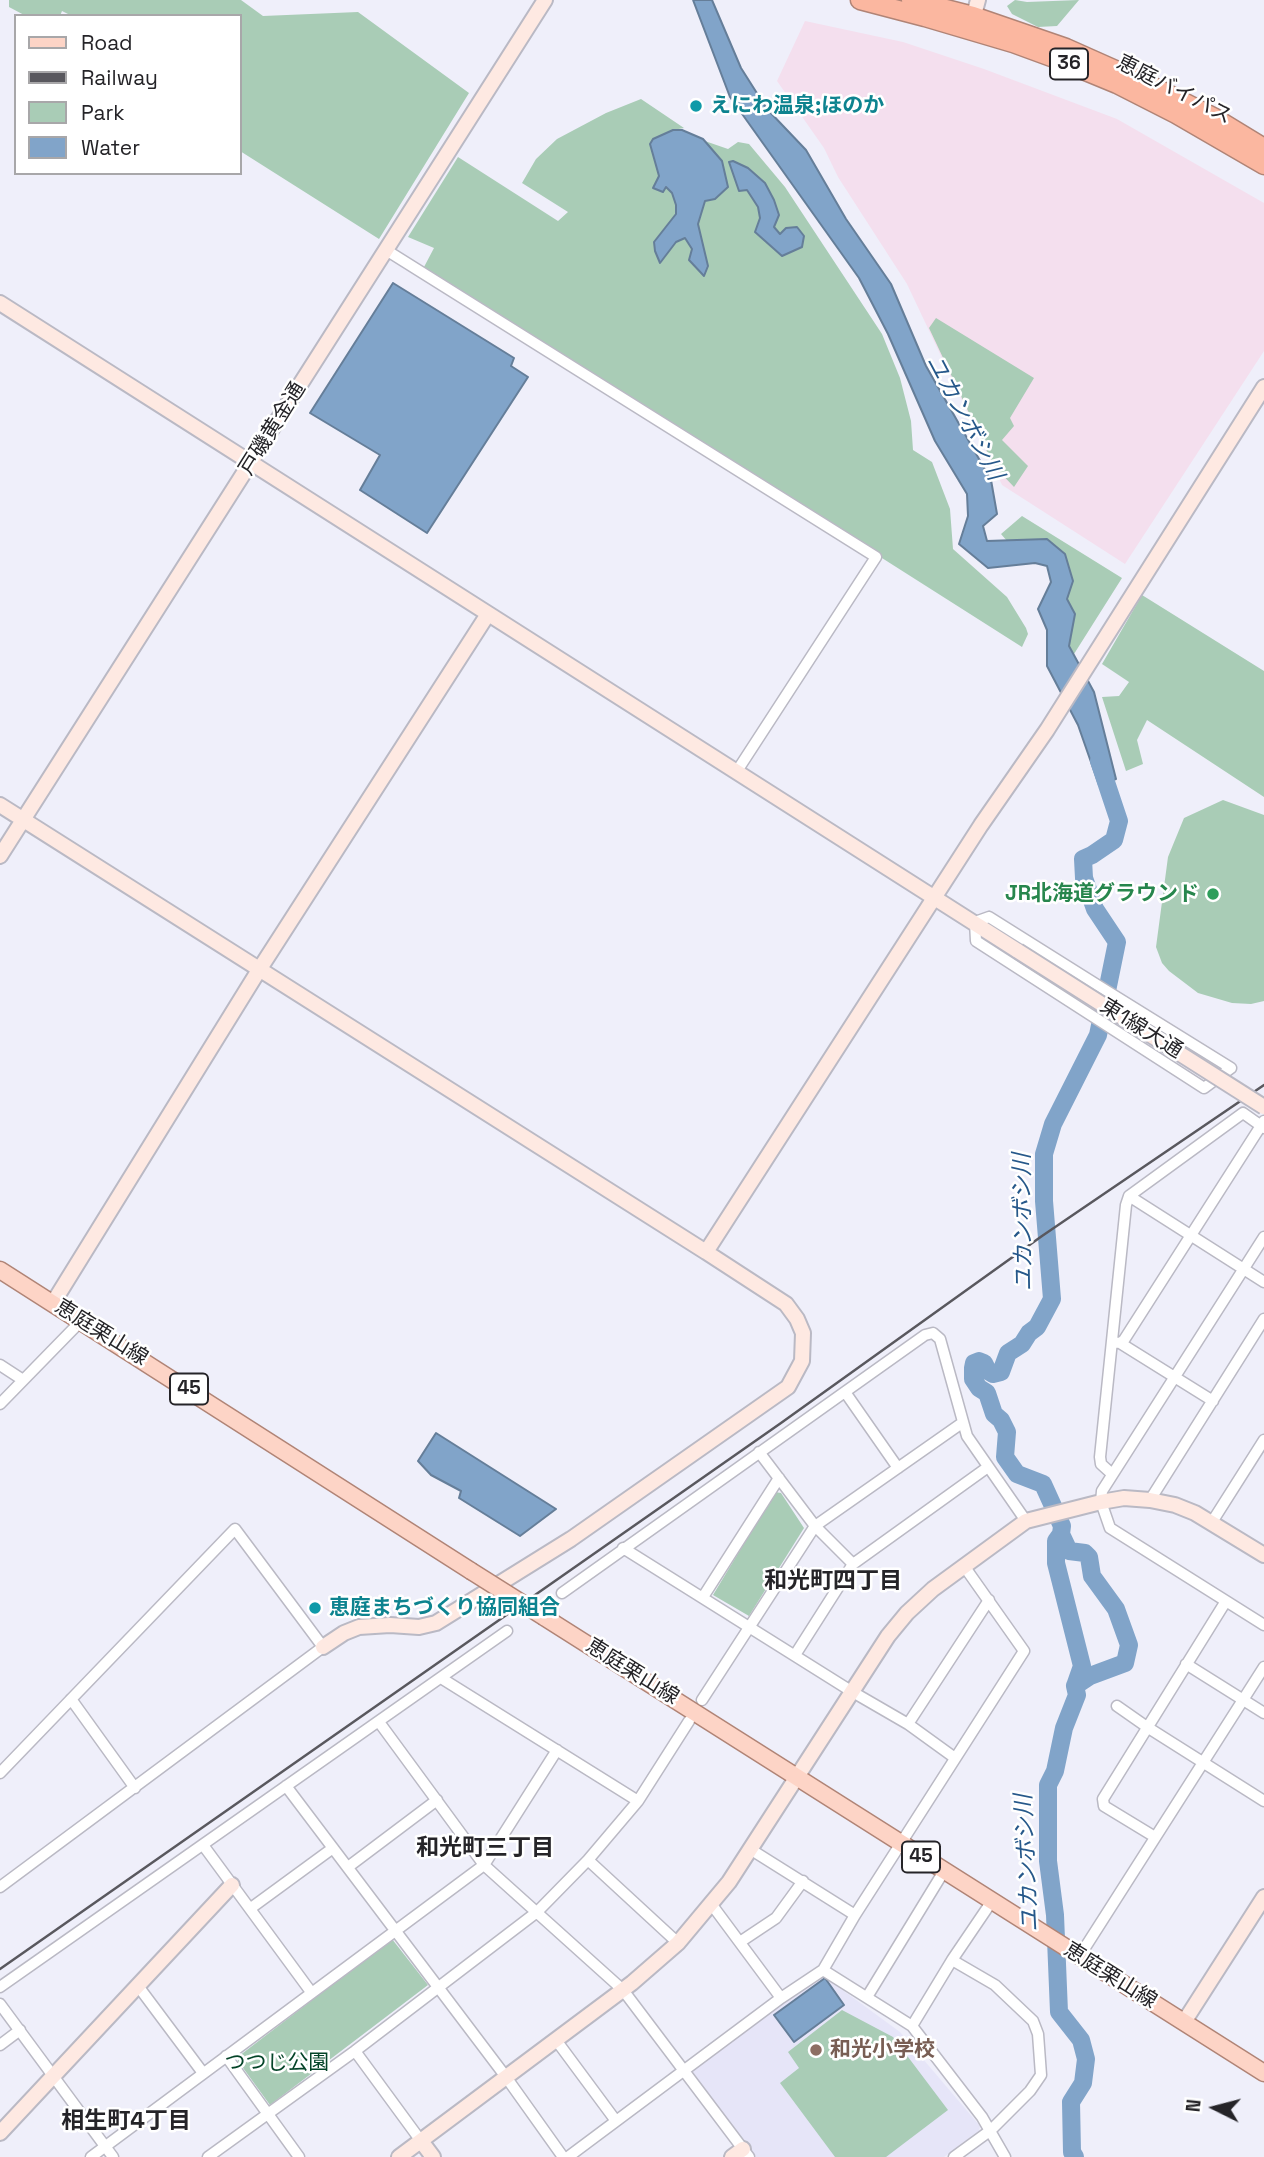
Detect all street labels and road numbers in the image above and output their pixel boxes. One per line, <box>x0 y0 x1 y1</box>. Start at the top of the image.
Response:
road number: 36 <box>1050 48 1088 80</box>
street label: 恵庭バイパス <box>1112 50 1236 130</box>
street label: 戸磯黄金通 <box>234 378 312 480</box>
street label: 東1線大通 <box>1095 994 1187 1064</box>
street label: 恵庭栗山線 <box>50 1294 152 1372</box>
road number: 45 <box>170 1373 208 1404</box>
street label: 恵庭栗山線 <box>581 1633 683 1711</box>
road number: 45 <box>902 1842 940 1872</box>
street label: 恵庭栗山線 <box>1059 1937 1161 2015</box>

